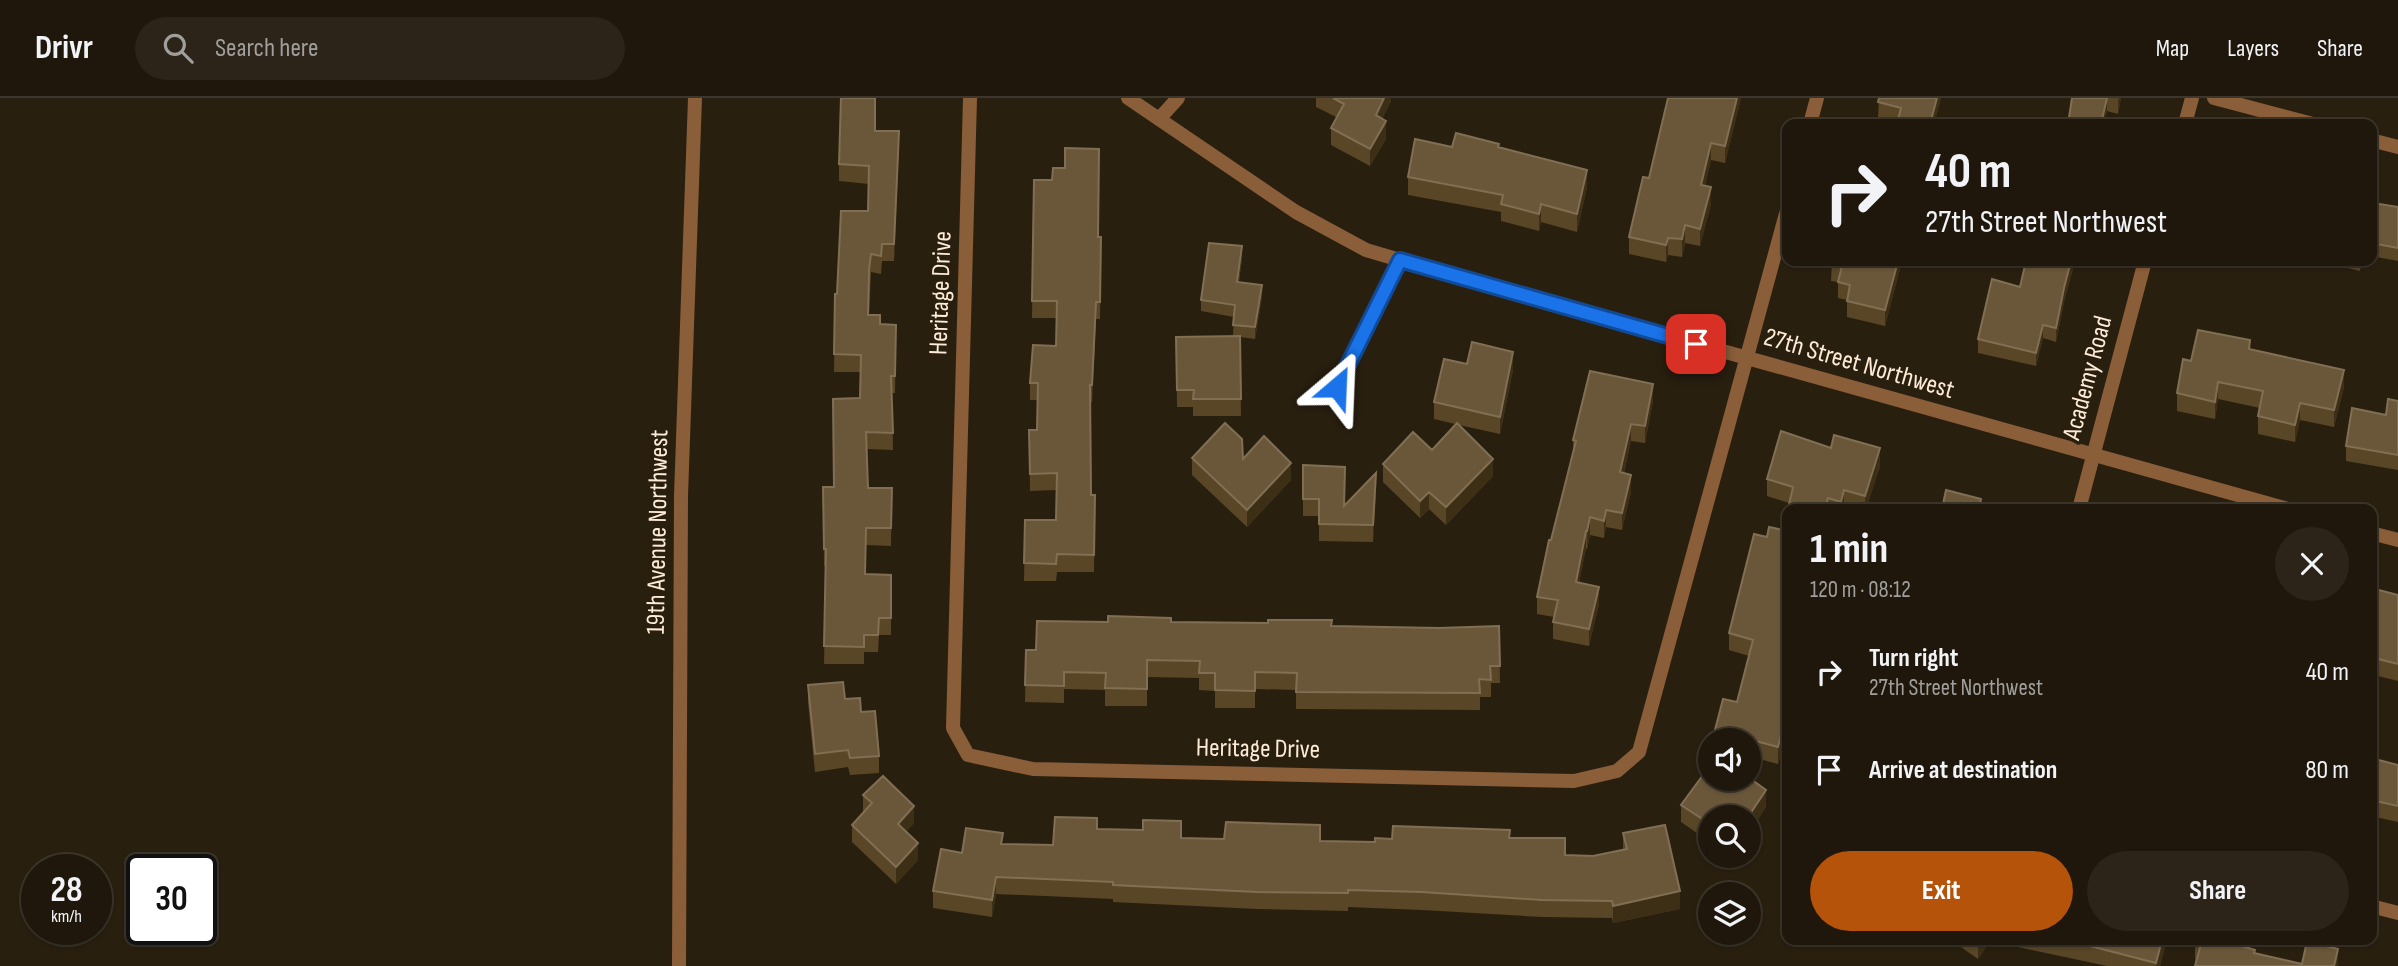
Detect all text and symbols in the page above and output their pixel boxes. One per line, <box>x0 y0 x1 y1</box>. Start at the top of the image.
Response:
search box <box>135 17 625 80</box>
text: Drivr <box>35 28 93 68</box>
icon: search <box>159 29 197 67</box>
text: Search here <box>215 33 318 64</box>
text: Map <box>2156 34 2189 63</box>
text: Layers <box>2227 34 2279 63</box>
text: Share <box>2317 34 2363 63</box>
text: 40 m <box>1925 143 2011 202</box>
icon: right <box>1810 147 1901 238</box>
text: 27th Street Northwest <box>1925 203 2167 242</box>
street label: Heritage Drive <box>923 230 959 356</box>
street label: Academy Road <box>2056 313 2119 444</box>
pin <box>1666 314 1726 374</box>
street label: 27th Street Northwest <box>1760 322 1958 406</box>
icon: arrive <box>1677 325 1715 363</box>
position arrow <box>1300 350 1374 424</box>
street label: 19th Avenue Northwest <box>641 429 675 635</box>
text: 1 min <box>1810 524 1888 575</box>
button: close <box>2275 527 2349 601</box>
text: 120 m · 08:12 <box>1810 576 1911 604</box>
text: Turn right <box>1869 643 1958 674</box>
icon: right <box>1810 653 1848 691</box>
text: 40 m <box>2306 657 2349 688</box>
text: 27th Street Northwest <box>1869 674 2043 702</box>
map controls <box>1698 728 1761 945</box>
button: sound <box>1698 728 1761 791</box>
street label: Heritage Drive <box>1196 732 1320 766</box>
icon: arrive <box>1810 751 1848 789</box>
text: Arrive at destination <box>1869 755 2057 786</box>
text: 80 m <box>2305 755 2349 786</box>
button: search <box>1698 805 1761 868</box>
button: Exit <box>1810 851 2073 931</box>
button: Share <box>2087 851 2349 931</box>
speed limit sign: 30 <box>126 854 217 945</box>
text: 28 <box>51 869 82 912</box>
button: layers <box>1698 882 1761 945</box>
text: km/h <box>51 906 82 927</box>

